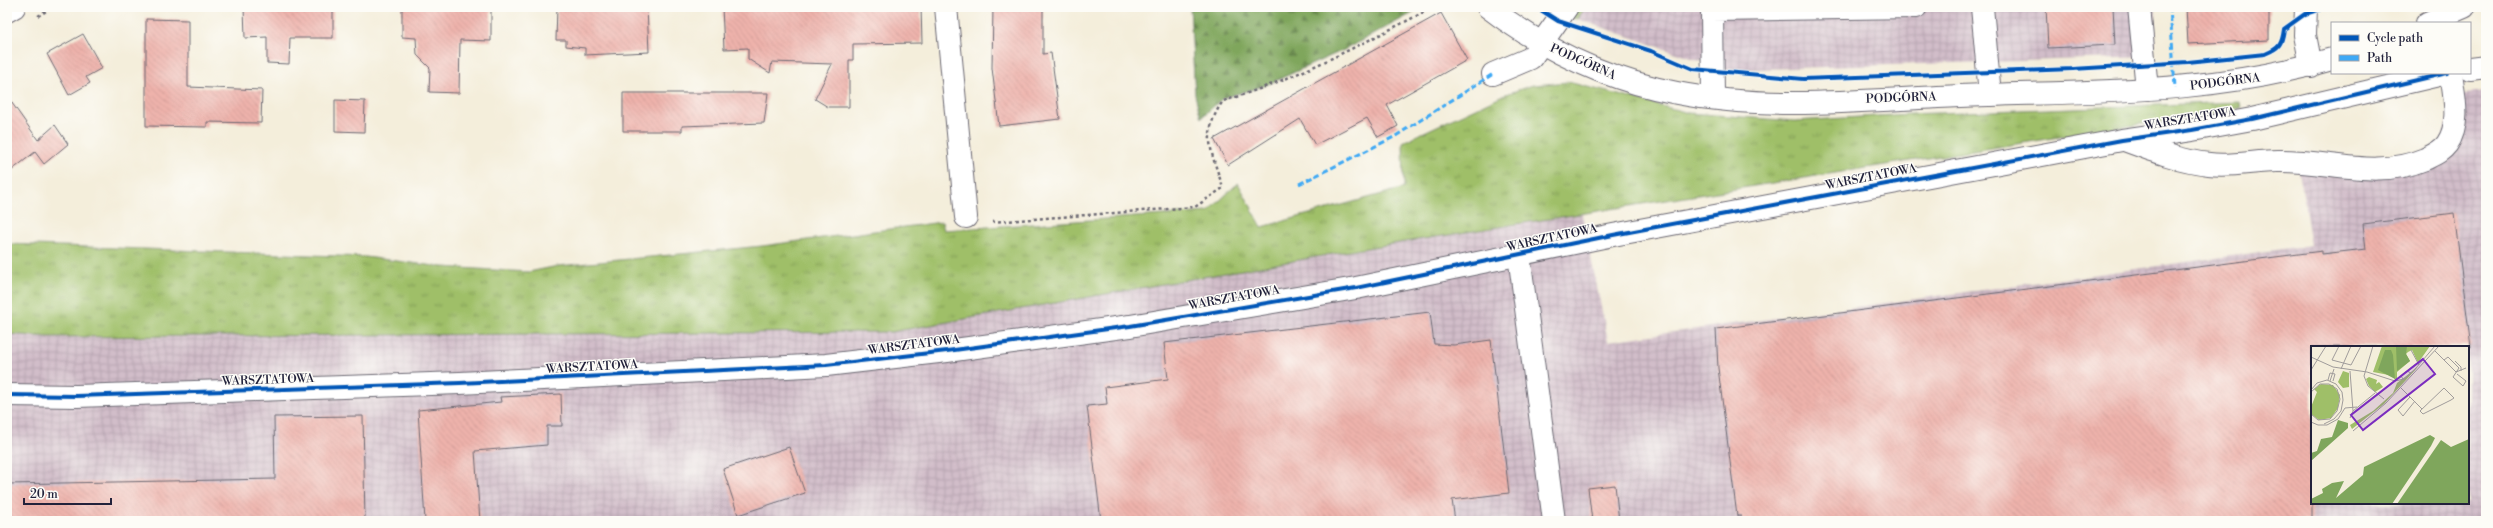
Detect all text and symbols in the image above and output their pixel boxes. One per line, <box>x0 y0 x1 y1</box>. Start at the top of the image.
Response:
legend <box>2331 22 2471 74</box>
text: Cycle path <box>2367 31 2423 46</box>
street label: PODGÓRNA <box>1548 39 1620 84</box>
text: Path <box>2367 51 2392 66</box>
street label: PODGÓRNA <box>2189 68 2262 94</box>
street label: PODGÓRNA <box>1865 87 1937 107</box>
street label: WARSZTATOWA <box>2142 104 2238 134</box>
street label: WARSZTATOWA <box>1823 161 1919 193</box>
street label: WARSZTATOWA <box>1504 221 1599 255</box>
street label: WARSZTATOWA <box>1186 282 1282 314</box>
street label: WARSZTATOWA <box>866 332 962 358</box>
inset map <box>2311 346 2469 504</box>
street label: WARSZTATOWA <box>544 357 639 377</box>
street label: WARSZTATOWA <box>221 371 315 389</box>
scale bar <box>24 480 111 506</box>
text: 20 m <box>30 487 58 502</box>

